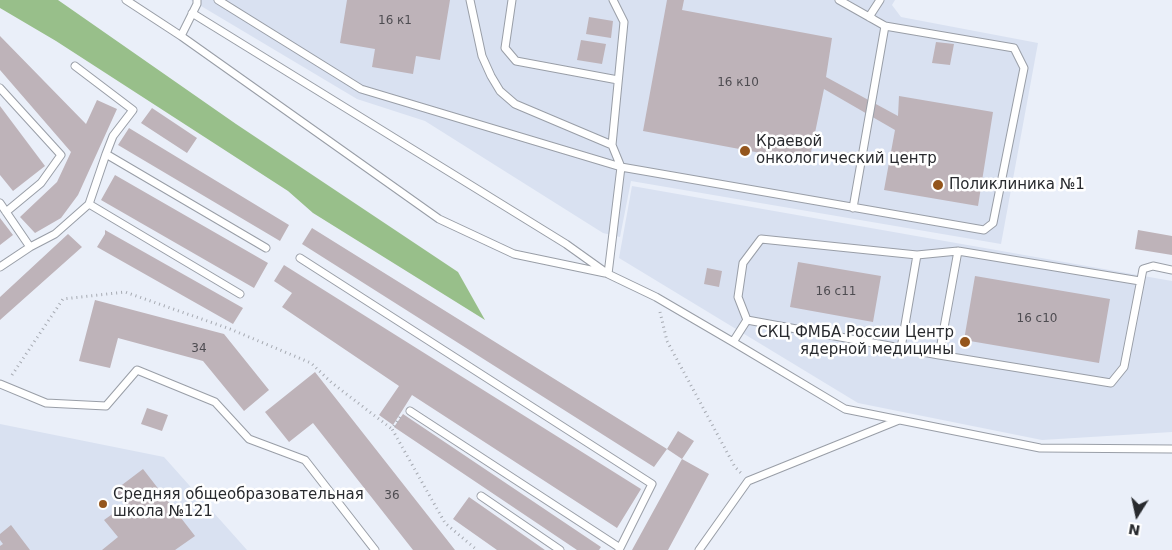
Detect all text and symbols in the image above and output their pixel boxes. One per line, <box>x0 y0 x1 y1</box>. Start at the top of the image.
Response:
house number: 16 к1 <box>378 14 412 28</box>
house number: 16 к10 <box>717 76 759 90</box>
place label: Краевой онкологический центр <box>756 133 937 168</box>
marker: Краевой онкологический центр <box>738 144 752 158</box>
place label: Поликлиника №1 <box>949 176 1085 194</box>
marker: Поликлиника №1 <box>931 178 945 192</box>
house number: 16 с11 <box>816 285 856 299</box>
house number: 16 с10 <box>1017 312 1057 326</box>
place label: СКЦ ФМБА России Центр ядерной медицины <box>757 324 954 359</box>
marker: СКЦ ФМБА России Центр ядерной медицины <box>958 335 972 349</box>
house number: 34 <box>191 342 207 356</box>
place label: Средняя общеобразовательная школа №121 <box>113 486 364 521</box>
house number: 36 <box>384 489 400 503</box>
north arrow <box>1112 490 1162 540</box>
marker: Средняя общеобразовательная школа №121 <box>97 498 109 510</box>
text: N <box>1127 521 1142 539</box>

